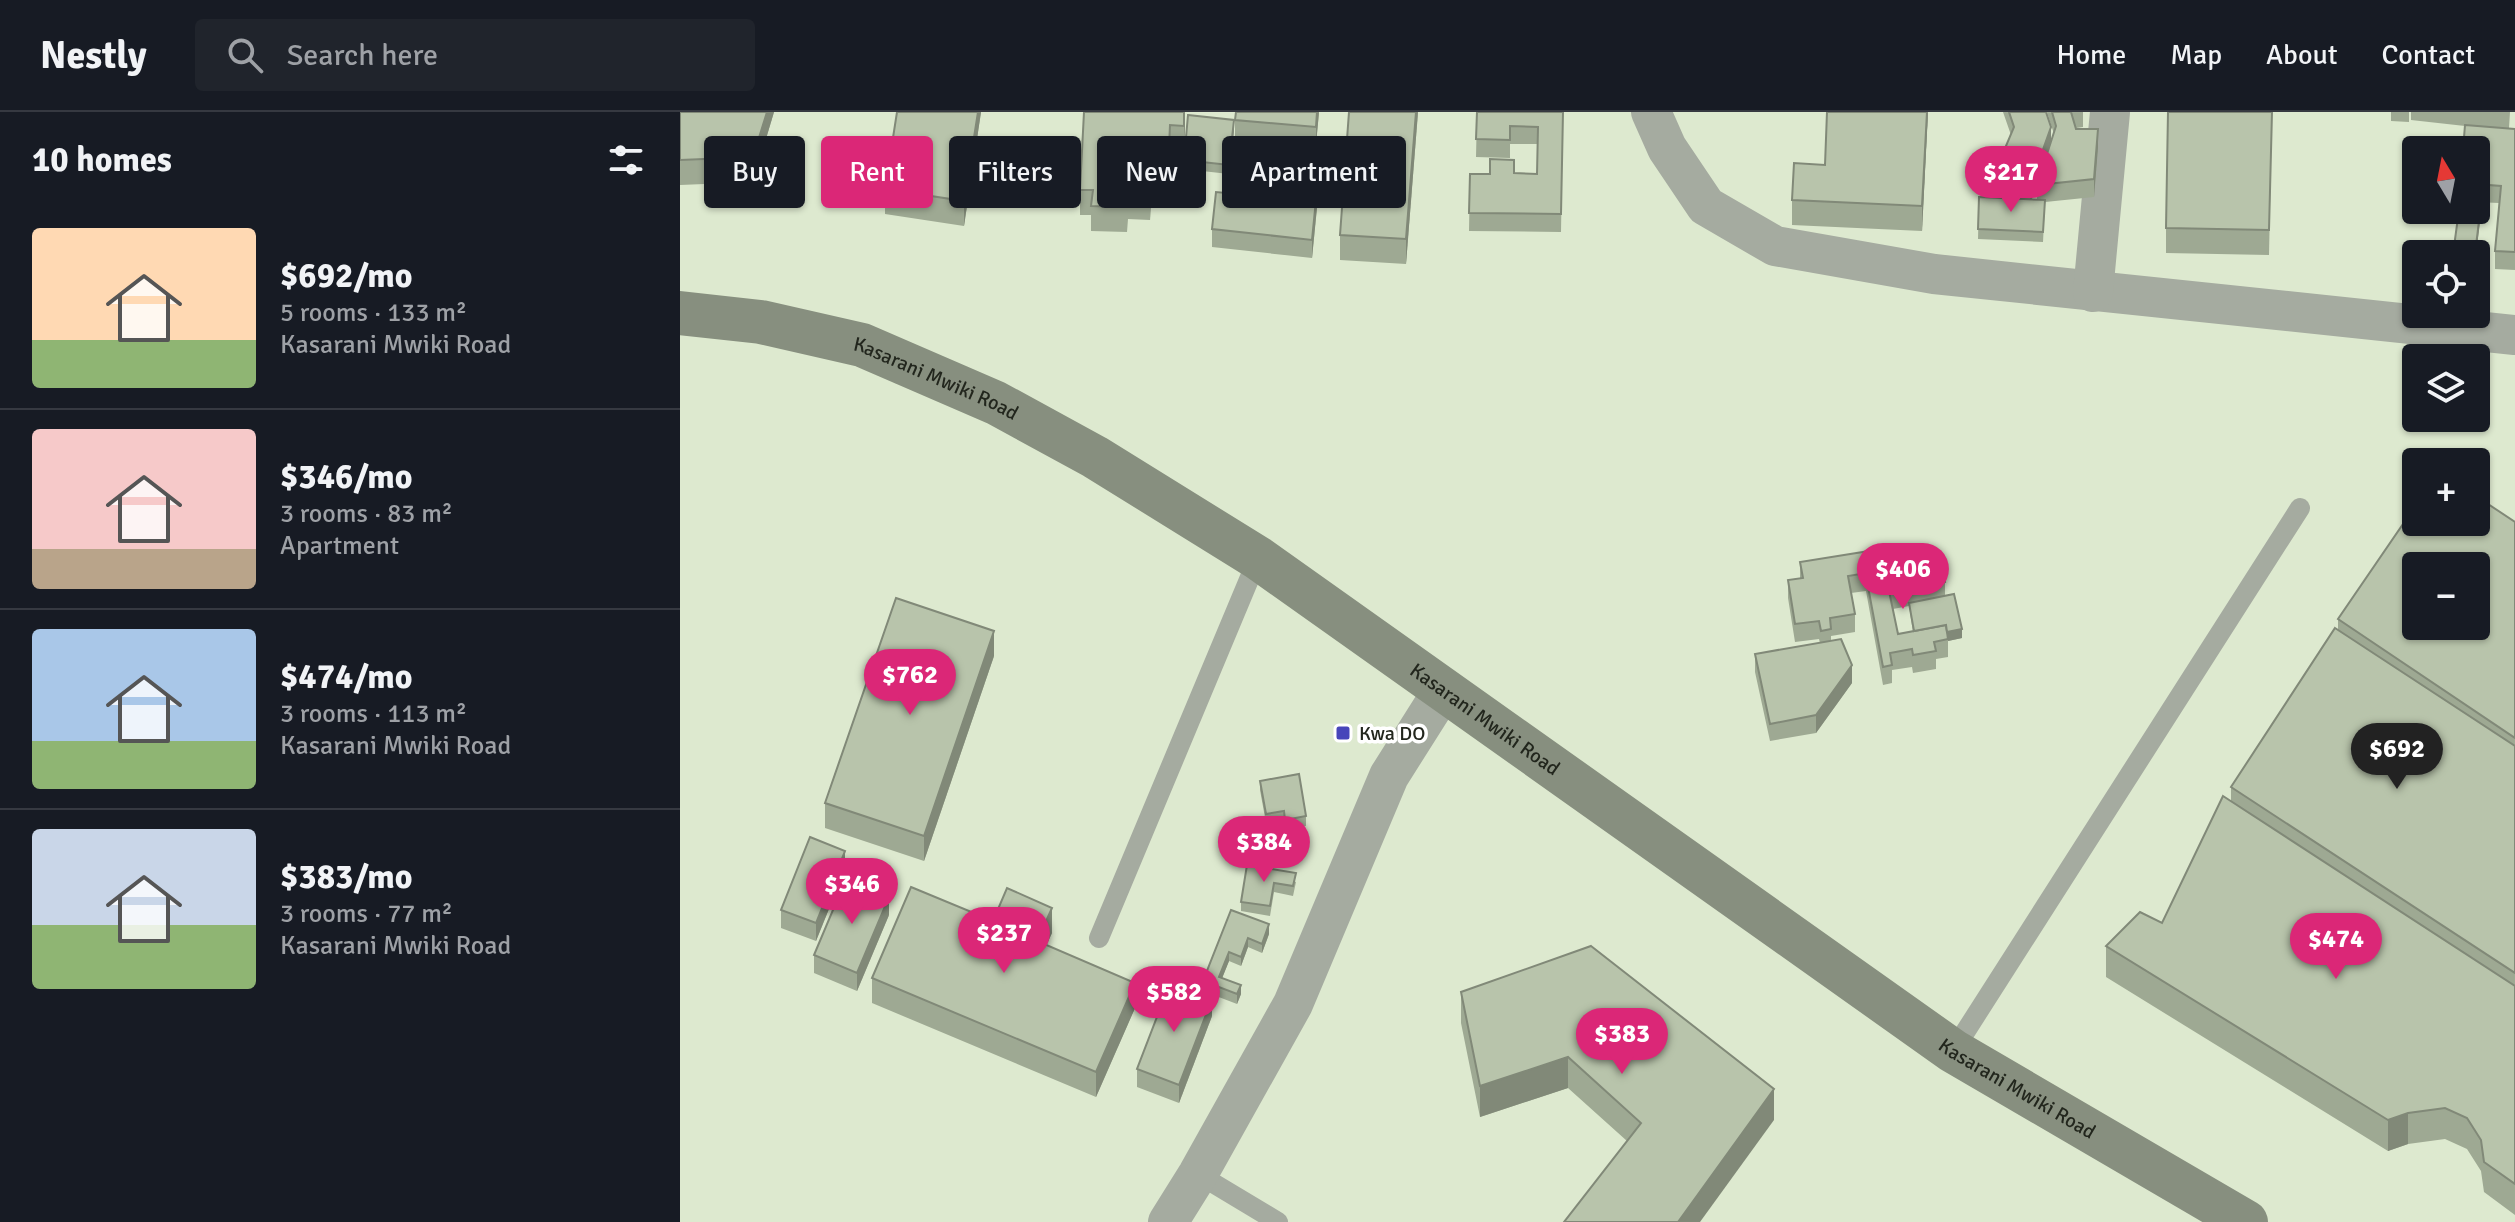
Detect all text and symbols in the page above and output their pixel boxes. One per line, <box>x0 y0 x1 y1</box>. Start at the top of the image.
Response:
search box <box>195 19 755 91</box>
text: Nestly <box>40 32 147 79</box>
icon: search <box>223 33 267 77</box>
text: Search here <box>287 37 438 74</box>
text: Home <box>2057 38 2126 72</box>
text: Map <box>2170 38 2222 72</box>
text: About <box>2266 38 2338 72</box>
text: Contact <box>2382 38 2475 72</box>
chip: Buy <box>704 136 805 208</box>
chip: Rent <box>821 136 933 208</box>
chip: Filters <box>949 136 1081 208</box>
chip: New <box>1097 136 1206 208</box>
chip: Apartment <box>1222 136 1406 208</box>
north arrow <box>2402 136 2490 224</box>
map controls <box>2402 136 2490 640</box>
icon: filters <box>604 138 648 182</box>
text: 10 homes <box>32 139 172 181</box>
pin: $217 <box>1964 146 2058 214</box>
text: $217 <box>1983 156 2039 188</box>
button: locate <box>2402 240 2490 328</box>
text: $692/mo <box>280 255 413 297</box>
icon: home <box>96 260 192 356</box>
text: 5 rooms · 133 m² <box>280 297 467 329</box>
text: Kasarani Mwiki Road <box>280 329 511 361</box>
street label: Kasarani Mwiki Road <box>851 331 1023 425</box>
button: layers <box>2402 344 2490 432</box>
button: + <box>2402 448 2490 536</box>
text: $346/mo <box>280 456 413 498</box>
icon: home <box>96 461 192 557</box>
text: 3 rooms · 83 m² <box>280 498 453 530</box>
text: Apartment <box>280 530 399 562</box>
pin: $406 <box>1856 543 1950 611</box>
button: − <box>2402 552 2490 640</box>
text: $406 <box>1875 553 1931 585</box>
pin: $762 <box>863 649 957 717</box>
text: $474/mo <box>280 656 413 698</box>
street label: Kasarani Mwiki Road <box>1405 657 1565 781</box>
text: $762 <box>882 659 938 691</box>
icon: home <box>96 661 192 757</box>
text: 3 rooms · 113 m² <box>280 698 467 730</box>
place label: Kwa DO <box>1359 721 1425 746</box>
pin: $692 <box>2350 723 2444 791</box>
marker: Kwa DO <box>1334 724 1352 742</box>
text: Kasarani Mwiki Road <box>280 730 511 762</box>
text: $692 <box>2369 733 2425 765</box>
pin: $384 <box>1217 816 1311 884</box>
text: $384 <box>1236 826 1292 858</box>
text: $383/mo <box>280 856 413 898</box>
pin: $346 <box>805 858 899 926</box>
icon: home <box>96 861 192 957</box>
text: $346 <box>824 868 880 900</box>
text: 3 rooms · 77 m² <box>280 898 453 930</box>
pin: $237 <box>957 907 1051 975</box>
pin: $474 <box>2289 913 2383 981</box>
text: $237 <box>976 917 1032 949</box>
text: $474 <box>2308 923 2364 955</box>
text: Kasarani Mwiki Road <box>280 930 511 962</box>
pin: $582 <box>1127 966 1221 1034</box>
text: $582 <box>1146 976 1202 1008</box>
pin: $383 <box>1575 1008 1669 1076</box>
text: $383 <box>1594 1018 1650 1050</box>
street label: Kasarani Mwiki Road <box>1934 1032 2100 1144</box>

